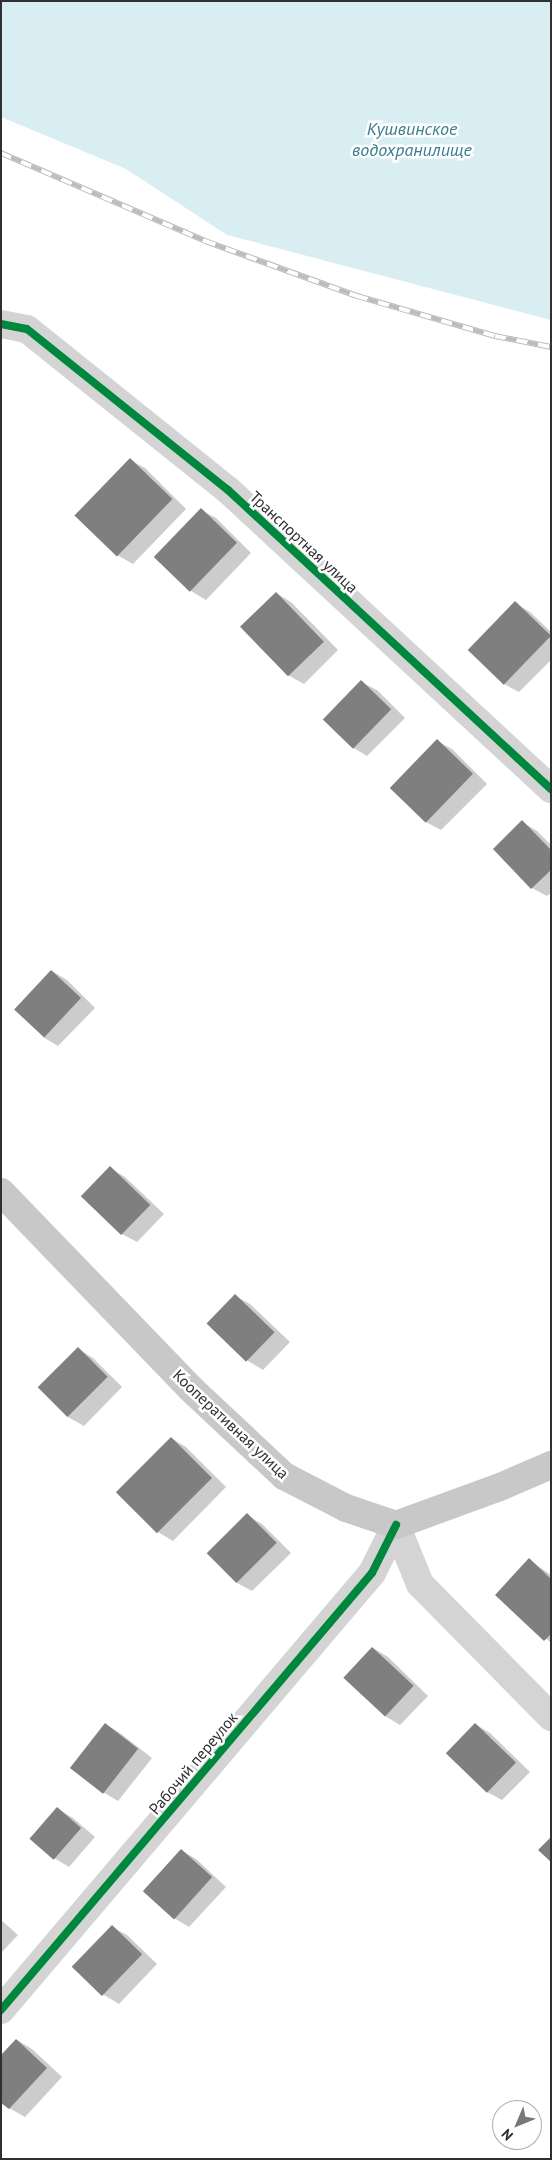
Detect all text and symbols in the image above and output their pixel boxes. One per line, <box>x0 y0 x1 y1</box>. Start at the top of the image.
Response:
water label: Кушвинское водохранилище <box>352 119 472 162</box>
street label: Транспортная улица <box>246 487 362 597</box>
street label: Кооперативная улица <box>169 1365 293 1483</box>
street label: Рабочий переулок <box>145 1708 241 1818</box>
north arrow <box>492 2100 542 2150</box>
text: N <box>497 2125 517 2145</box>

